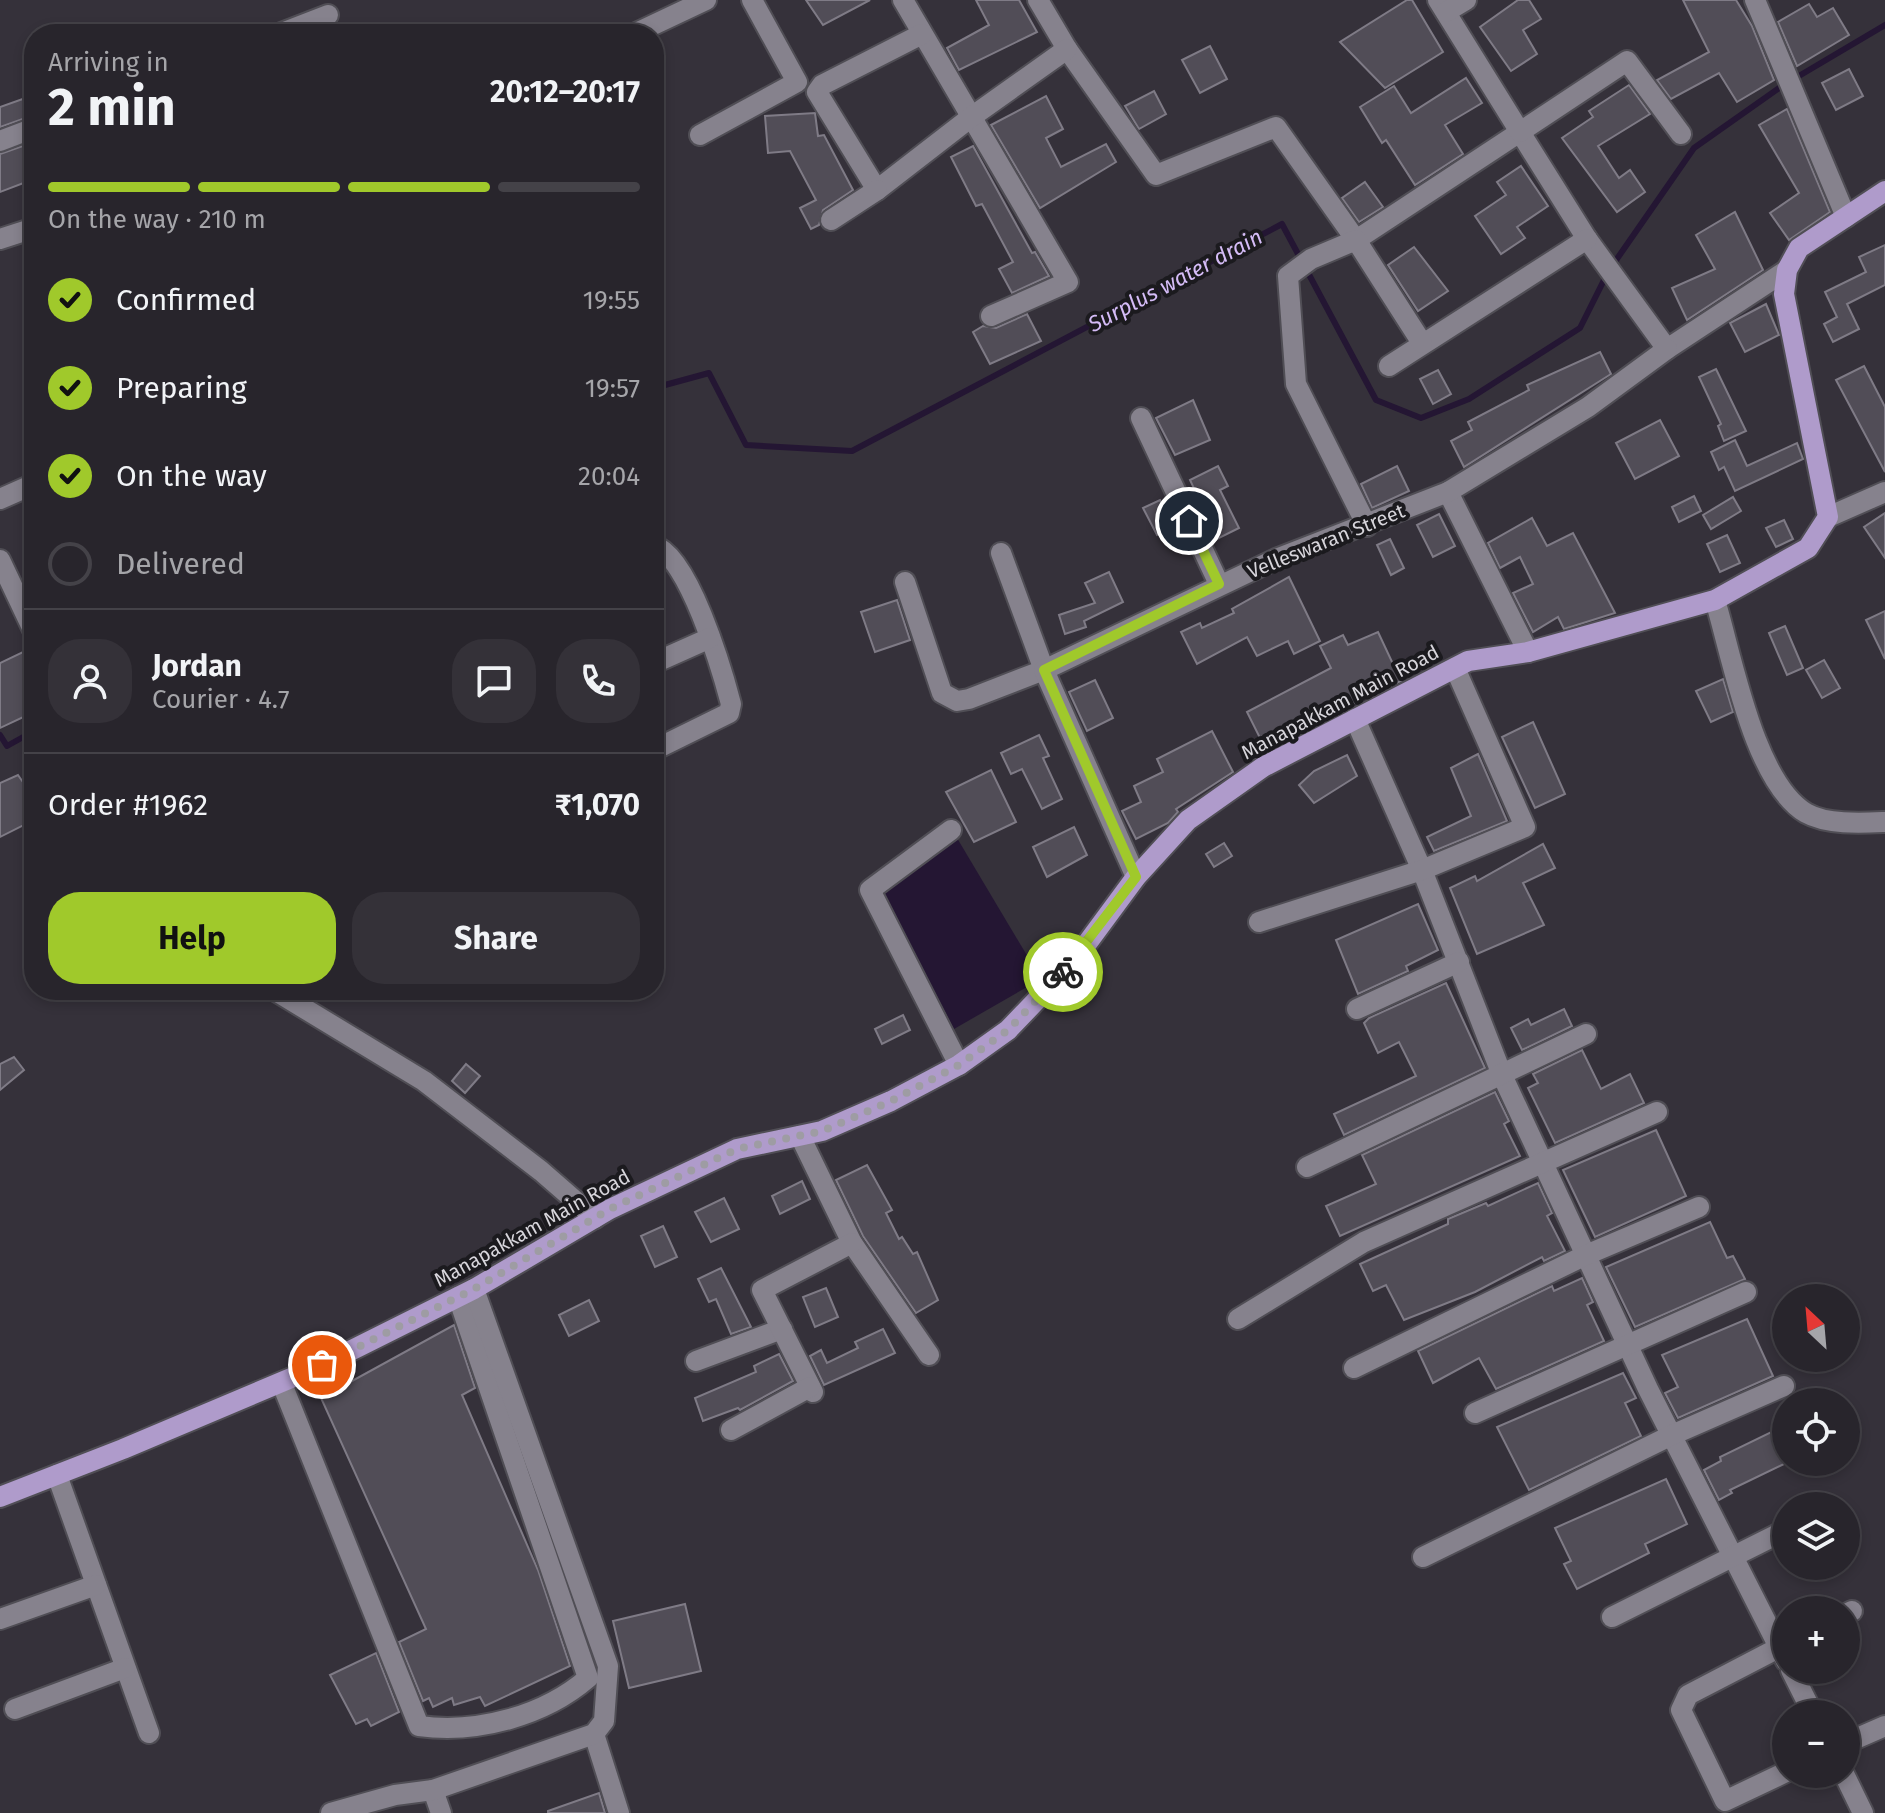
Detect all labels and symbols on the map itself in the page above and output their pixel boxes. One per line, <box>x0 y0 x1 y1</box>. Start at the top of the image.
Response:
water label: Surplus water drain <box>1083 223 1267 338</box>
pin <box>1155 487 1223 555</box>
street label: Velleswaran Street <box>1244 498 1409 583</box>
street label: Manapakkam Main Road <box>1237 640 1443 764</box>
courier <box>1023 932 1103 1012</box>
street label: Manapakkam Main Road <box>430 1164 634 1292</box>
north arrow <box>1772 1284 1860 1372</box>
pin <box>288 1331 356 1399</box>

